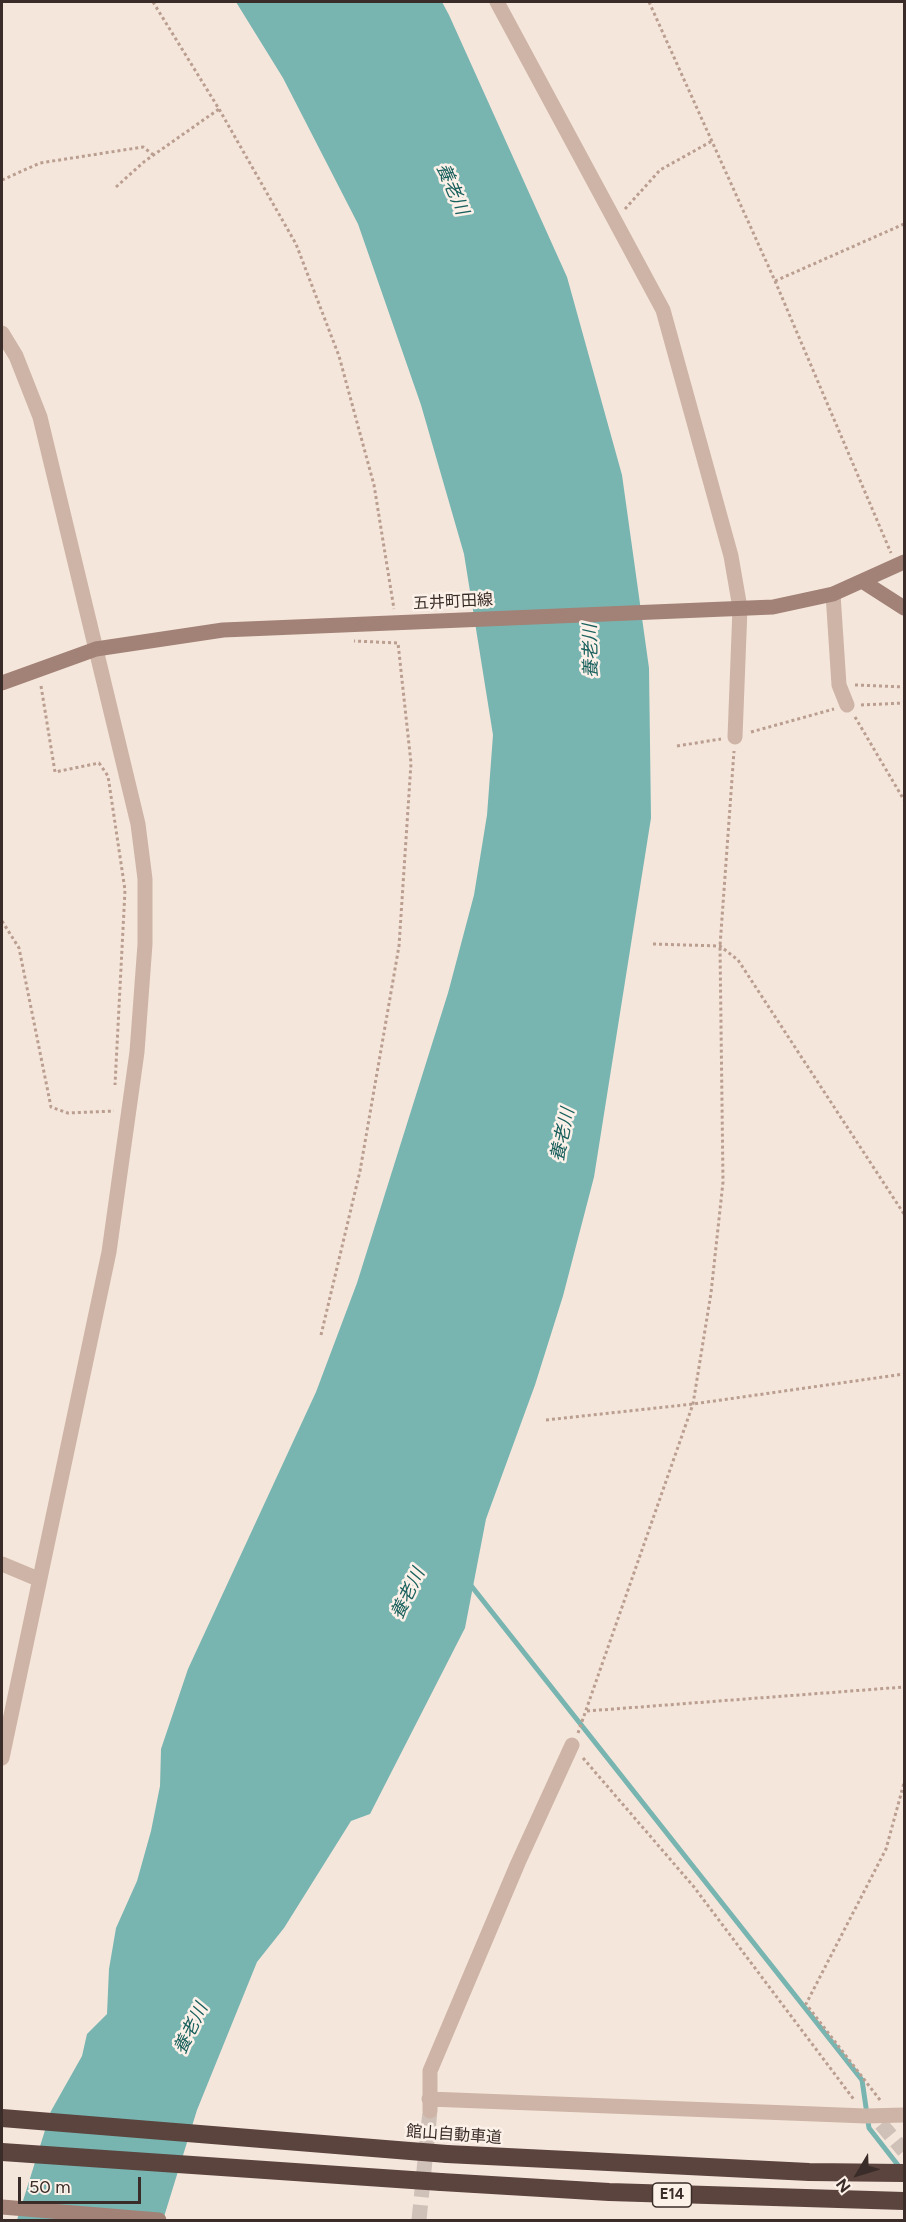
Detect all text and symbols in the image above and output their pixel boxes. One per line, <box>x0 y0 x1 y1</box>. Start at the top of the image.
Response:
water label: 養老川 <box>432 160 472 218</box>
street label: 五井町田線 <box>413 590 493 614</box>
water label: 養老川 <box>580 624 602 678</box>
water label: 養老川 <box>547 1106 579 1164</box>
water label: 養老川 <box>386 1565 430 1623</box>
water label: 養老川 <box>169 2000 213 2058</box>
street label: 館山自動車道 <box>405 2122 503 2148</box>
north arrow <box>828 2144 888 2204</box>
scale bar <box>21 2165 144 2203</box>
text: N <box>832 2175 855 2196</box>
text: 50 m <box>29 2176 71 2198</box>
road number: E14 <box>652 2183 692 2207</box>

